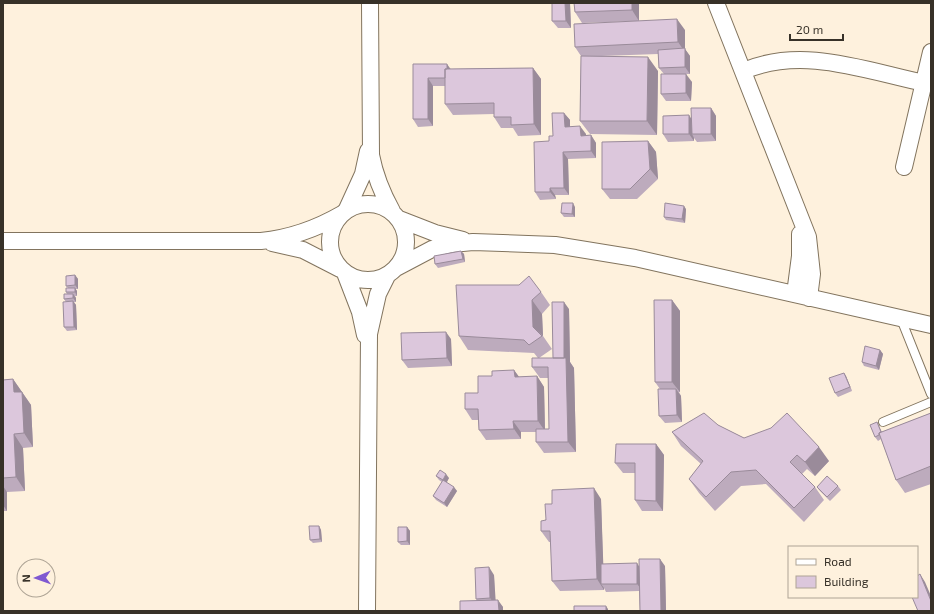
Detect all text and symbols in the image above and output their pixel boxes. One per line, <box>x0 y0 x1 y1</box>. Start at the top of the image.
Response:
scale bar <box>790 16 843 42</box>
text: 20 m <box>796 22 823 36</box>
legend <box>788 546 918 598</box>
text: Road <box>824 554 852 568</box>
north arrow <box>16 558 56 598</box>
text: N <box>19 574 32 583</box>
text: Building <box>824 574 869 588</box>

